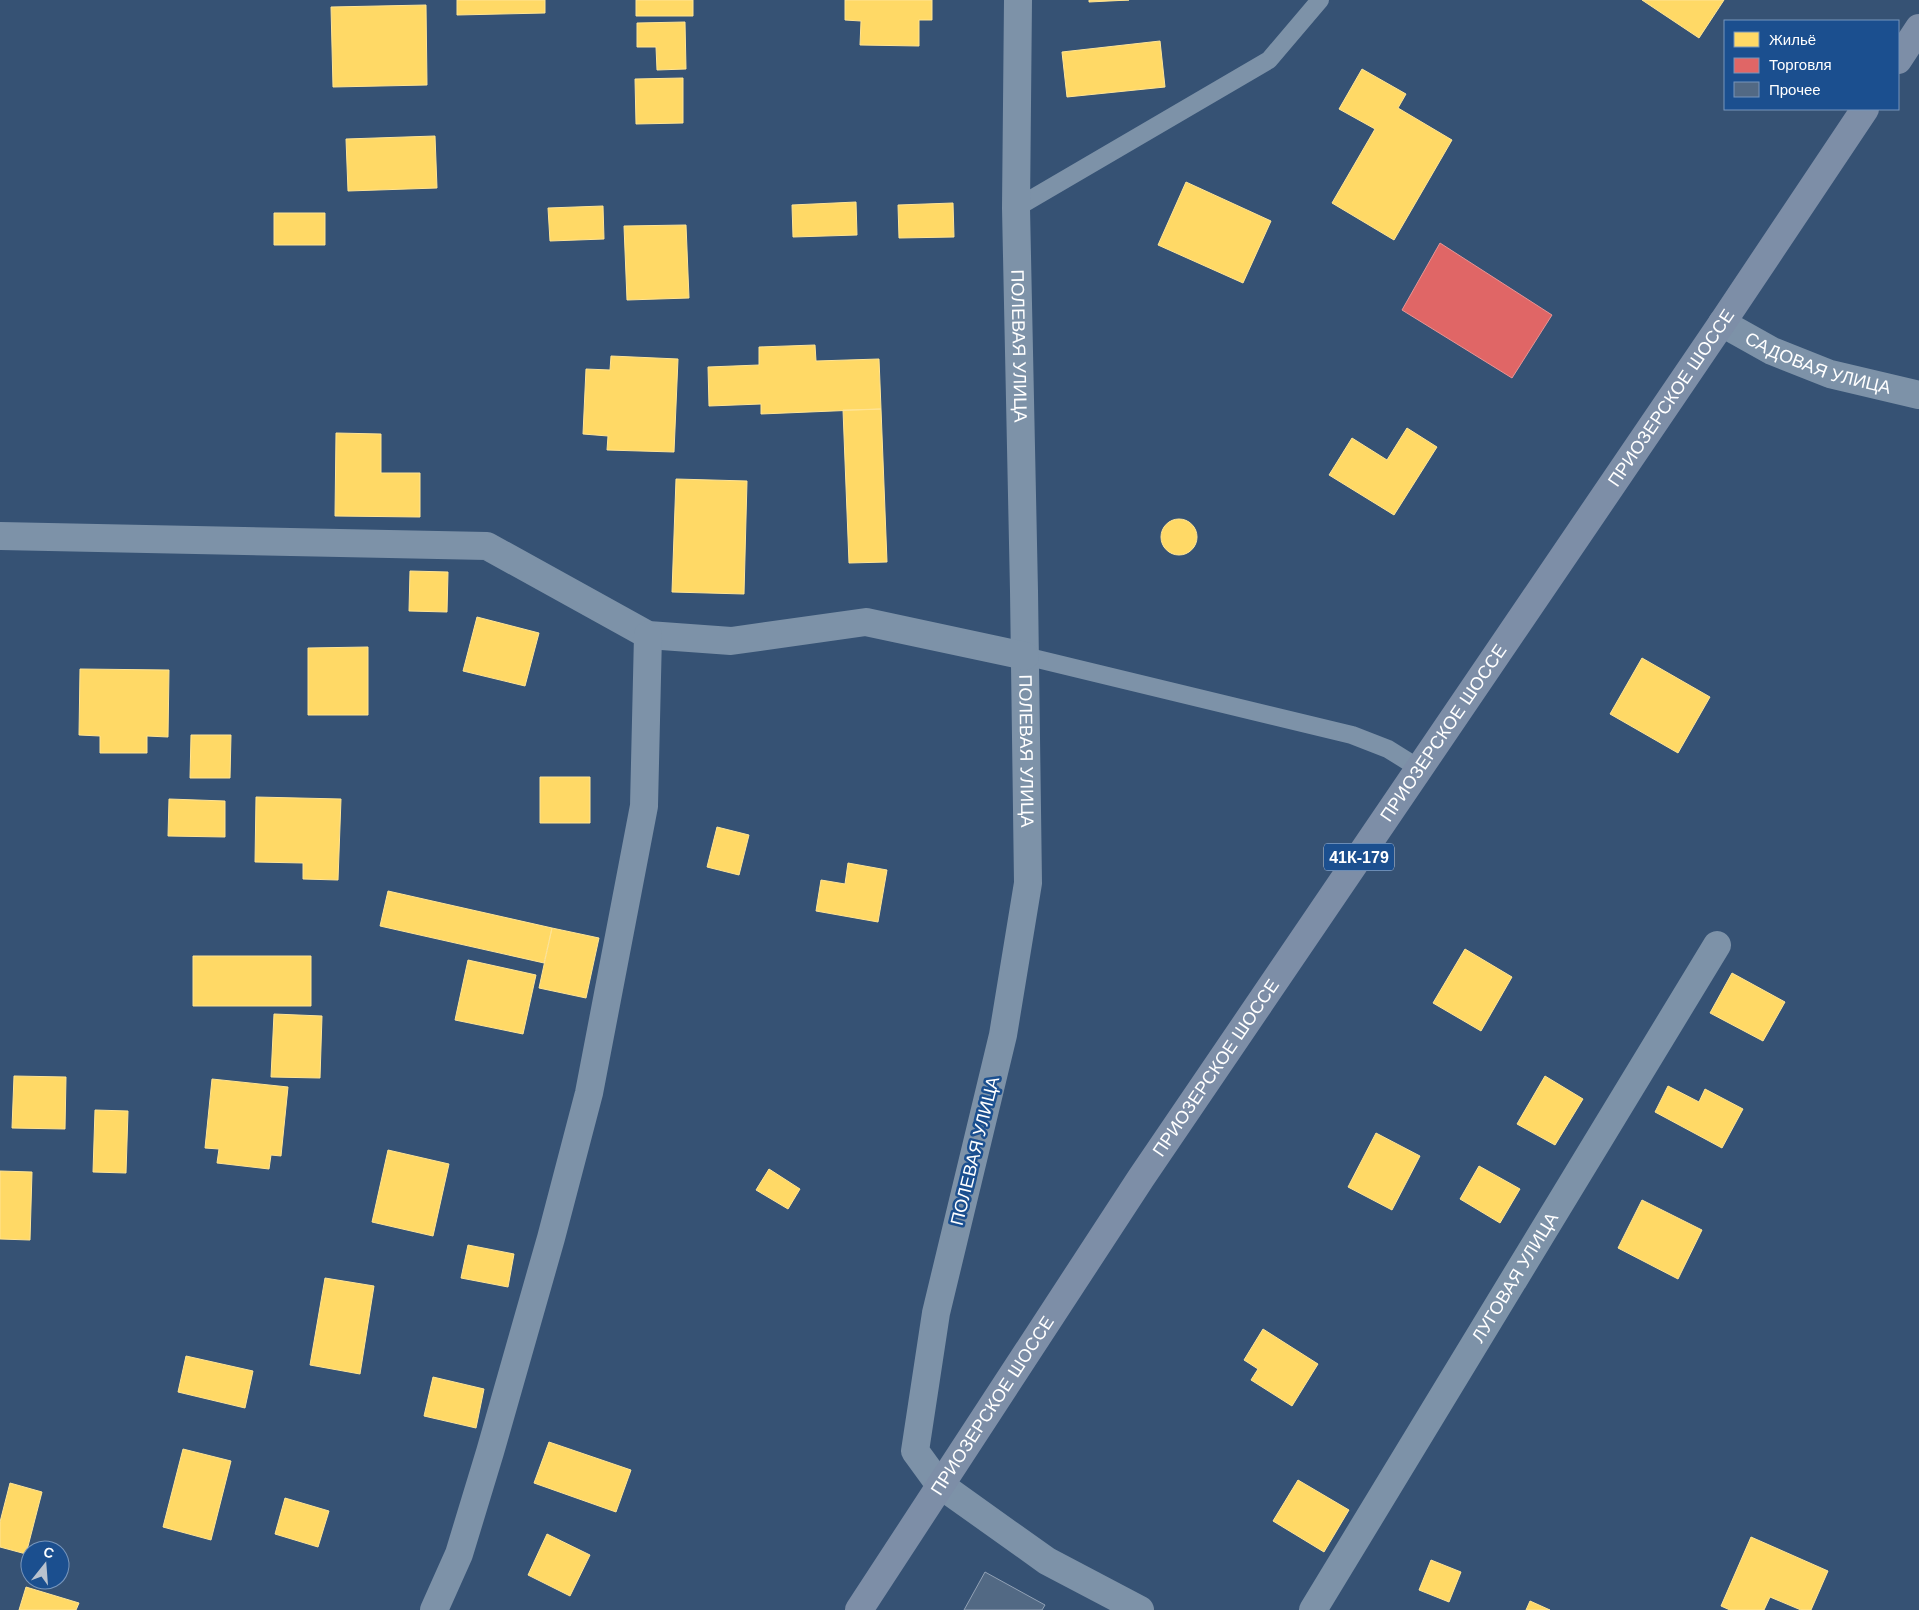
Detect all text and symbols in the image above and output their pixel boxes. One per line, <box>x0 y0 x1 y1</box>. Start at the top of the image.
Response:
legend <box>1724 20 1899 110</box>
text: Жильё <box>1769 31 1816 48</box>
text: Торговля <box>1769 56 1832 73</box>
text: Прочее <box>1769 81 1821 98</box>
street label: ПОЛЕВАЯ УЛИЦА <box>1007 269 1030 423</box>
street label: ПРИОЗЕРСКОЕ ШОССЕ <box>1604 306 1738 490</box>
street label: САДОВАЯ УЛИЦА <box>1742 328 1893 398</box>
street label: ПРИОЗЕРСКОЕ ШОССЕ <box>1376 641 1511 825</box>
street label: ПОЛЕВАЯ УЛИЦА <box>1015 674 1037 828</box>
road number: 41К-179 <box>1324 844 1394 870</box>
street label: ПРИОЗЕРСКОЕ ШОССЕ <box>1149 976 1283 1160</box>
street label: ПОЛЕВАЯ УЛИЦА <box>947 1074 1003 1228</box>
street label: ЛУГОВАЯ УЛИЦА <box>1468 1209 1562 1346</box>
street label: ПРИОЗЕРСКОЕ ШОССЕ <box>927 1313 1058 1499</box>
north arrow <box>20 1540 70 1590</box>
text: С <box>42 1543 56 1562</box>

